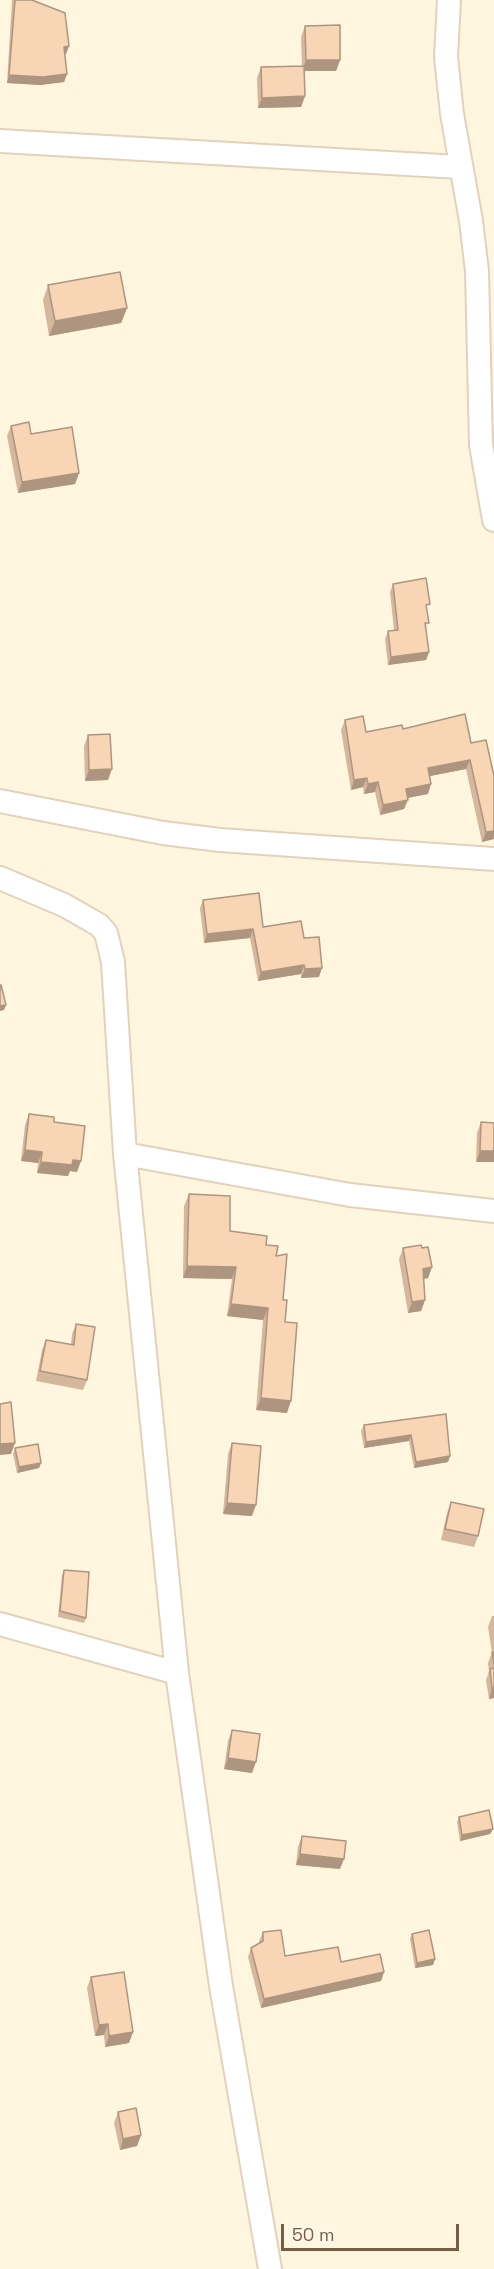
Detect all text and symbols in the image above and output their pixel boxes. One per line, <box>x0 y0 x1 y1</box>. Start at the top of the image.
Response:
scale bar <box>284 2212 462 2250</box>
text: 50 m <box>292 2223 334 2246</box>

